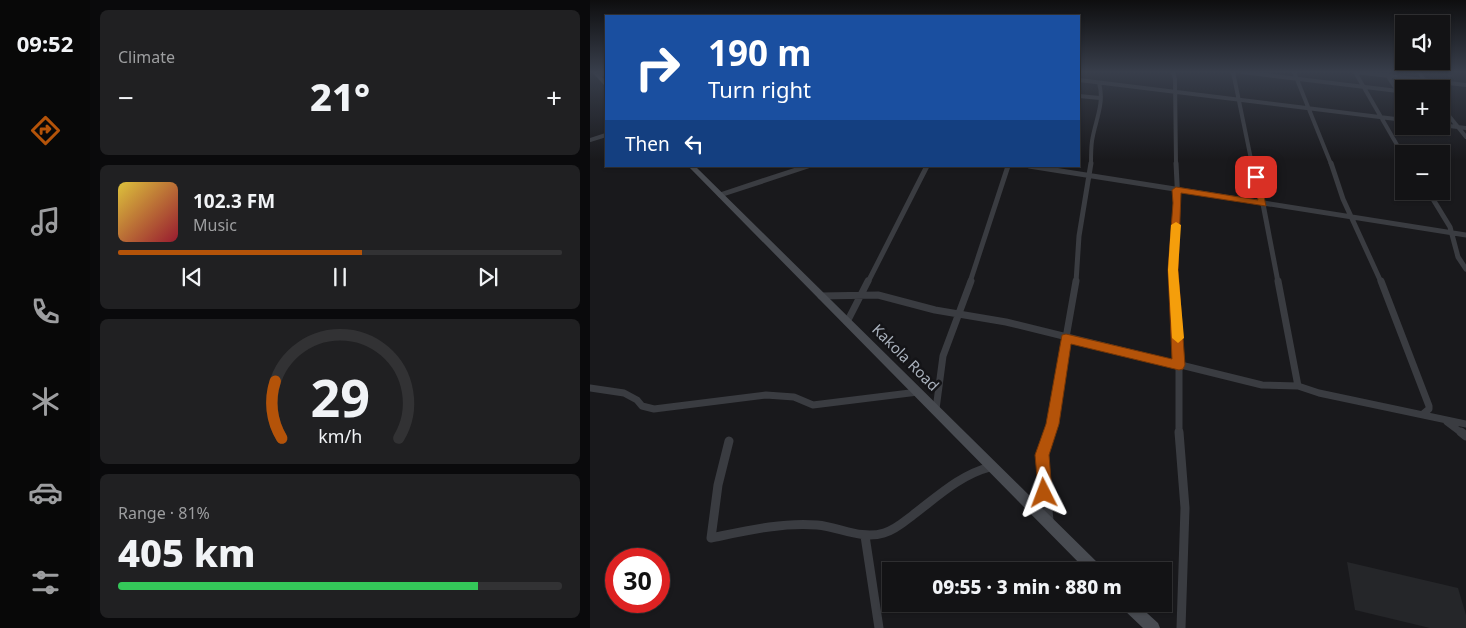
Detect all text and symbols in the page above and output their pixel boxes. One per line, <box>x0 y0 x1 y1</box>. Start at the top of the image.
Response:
map controls <box>1395 15 1450 200</box>
button: sound <box>1395 15 1450 70</box>
text: 09:52 <box>17 28 73 58</box>
text: 190 m <box>708 29 811 76</box>
icon: right <box>625 35 690 100</box>
text: Climate <box>118 46 175 68</box>
text: 21° <box>310 70 370 122</box>
text: Turn right <box>708 74 811 104</box>
text: − <box>118 78 134 116</box>
text: + <box>546 78 562 116</box>
button: + <box>1395 80 1450 135</box>
icon: directions <box>28 113 63 148</box>
icon: left <box>680 130 708 158</box>
text: Then <box>625 131 670 157</box>
button: − <box>1395 145 1450 200</box>
pin <box>1235 156 1277 198</box>
icon: arrive <box>1242 163 1270 191</box>
text: 102.3 FM <box>193 188 275 214</box>
icon: music <box>28 204 63 239</box>
text: Music <box>193 214 237 236</box>
icon: previous <box>178 263 206 291</box>
icon: pause <box>326 263 354 291</box>
icon: next <box>474 263 502 291</box>
icon: phone <box>28 294 63 329</box>
street label: Kakola Road <box>868 319 944 395</box>
text: 29 <box>310 361 370 432</box>
icon: climate <box>28 384 63 419</box>
text: km/h <box>318 424 362 448</box>
position arrow <box>1017 466 1069 518</box>
icon: car <box>28 475 63 510</box>
text: Range · 81% <box>118 502 210 524</box>
text: 405 km <box>118 526 256 578</box>
speed limit sign: 30 <box>605 548 670 613</box>
icon: filters <box>28 565 63 600</box>
text: 09:55 · 3 min · 880 m <box>932 574 1122 600</box>

